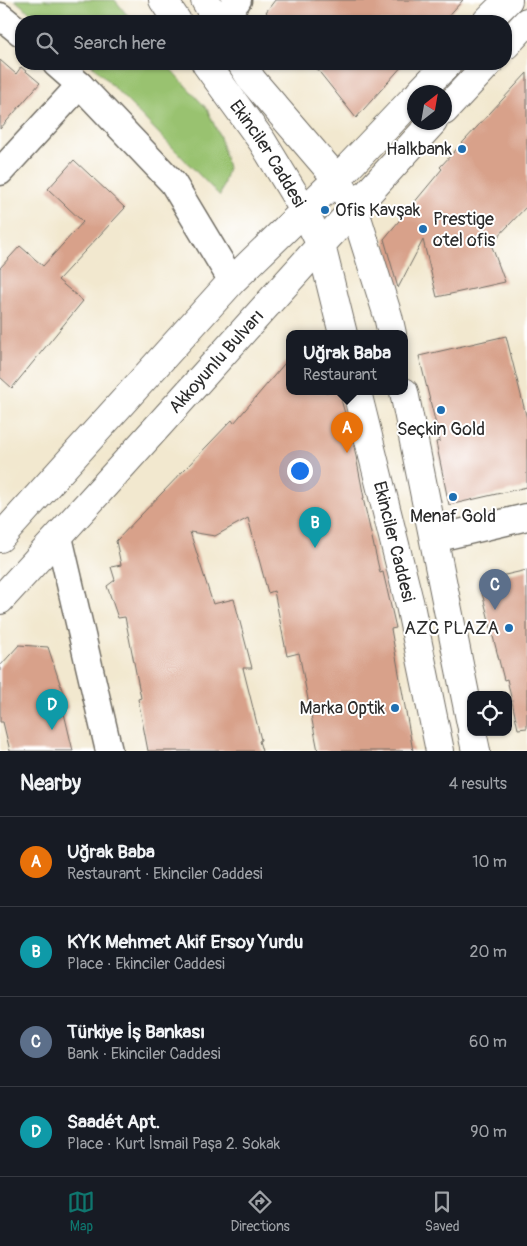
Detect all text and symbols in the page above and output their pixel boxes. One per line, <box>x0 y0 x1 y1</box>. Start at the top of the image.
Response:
search box <box>15 15 512 70</box>
icon: search <box>33 29 61 57</box>
text: Search here <box>73 31 166 55</box>
north arrow <box>407 85 452 130</box>
street label: Ekinciler Caddesi <box>224 95 311 211</box>
place label: Halkbank <box>386 138 452 161</box>
marker: Halkbank <box>456 143 468 155</box>
place label: Ofis Kavşak <box>335 199 421 222</box>
marker: Ofis Kavşak <box>319 204 331 216</box>
place label: Prestige otel ofis <box>433 208 495 252</box>
marker: Prestige otel ofis <box>417 223 429 235</box>
street label: Akkoyunlu Bulvarı <box>164 305 269 418</box>
popup <box>286 330 408 395</box>
text: Uğrak Baba <box>303 341 391 365</box>
text: Restaurant <box>303 365 377 385</box>
marker: Seçkin Gold <box>435 404 447 416</box>
pin: A <box>331 412 363 453</box>
place label: Seçkin Gold <box>397 418 485 441</box>
your location <box>287 458 313 484</box>
street label: Ekinciler Caddesi <box>368 479 420 604</box>
marker: Menaf Gold <box>447 491 459 503</box>
place label: Menaf Gold <box>410 505 496 528</box>
pin: B <box>299 507 331 548</box>
pin: C <box>479 569 511 610</box>
place label: AZC PLAZA <box>404 617 499 640</box>
marker: AZC PLAZA <box>503 622 515 634</box>
pin: D <box>36 689 68 730</box>
map controls <box>467 691 512 736</box>
button: locate <box>467 691 512 736</box>
place label: Marka Optik <box>300 697 385 720</box>
marker: Marka Optik <box>389 702 401 714</box>
text: Nearby <box>20 770 81 797</box>
text: 4 results <box>449 774 507 794</box>
text: Uğrak Baba <box>67 840 155 864</box>
text: A <box>31 852 41 872</box>
text: 10 m <box>472 852 507 872</box>
text: Restaurant · Ekinciler Caddesi <box>67 864 263 884</box>
text: KYK Mehmet Akif Ersoy Yurdu <box>67 930 303 954</box>
text: B <box>31 942 41 962</box>
text: 20 m <box>469 942 507 962</box>
text: Place · Ekinciler Caddesi <box>67 954 225 974</box>
text: Türkiye İş Bankası <box>67 1020 205 1044</box>
text: C <box>31 1032 41 1052</box>
text: 60 m <box>469 1032 507 1052</box>
text: Bank · Ekinciler Caddesi <box>67 1044 221 1064</box>
text: Saadét Apt. <box>67 1110 160 1134</box>
text: D <box>31 1122 41 1142</box>
text: 90 m <box>470 1122 507 1142</box>
text: Place · Kurt İsmail Paşa 2. Sokak <box>67 1134 280 1154</box>
tab: Map <box>67 1188 95 1235</box>
tab: Directions <box>230 1188 290 1235</box>
tab: Saved <box>425 1188 460 1235</box>

